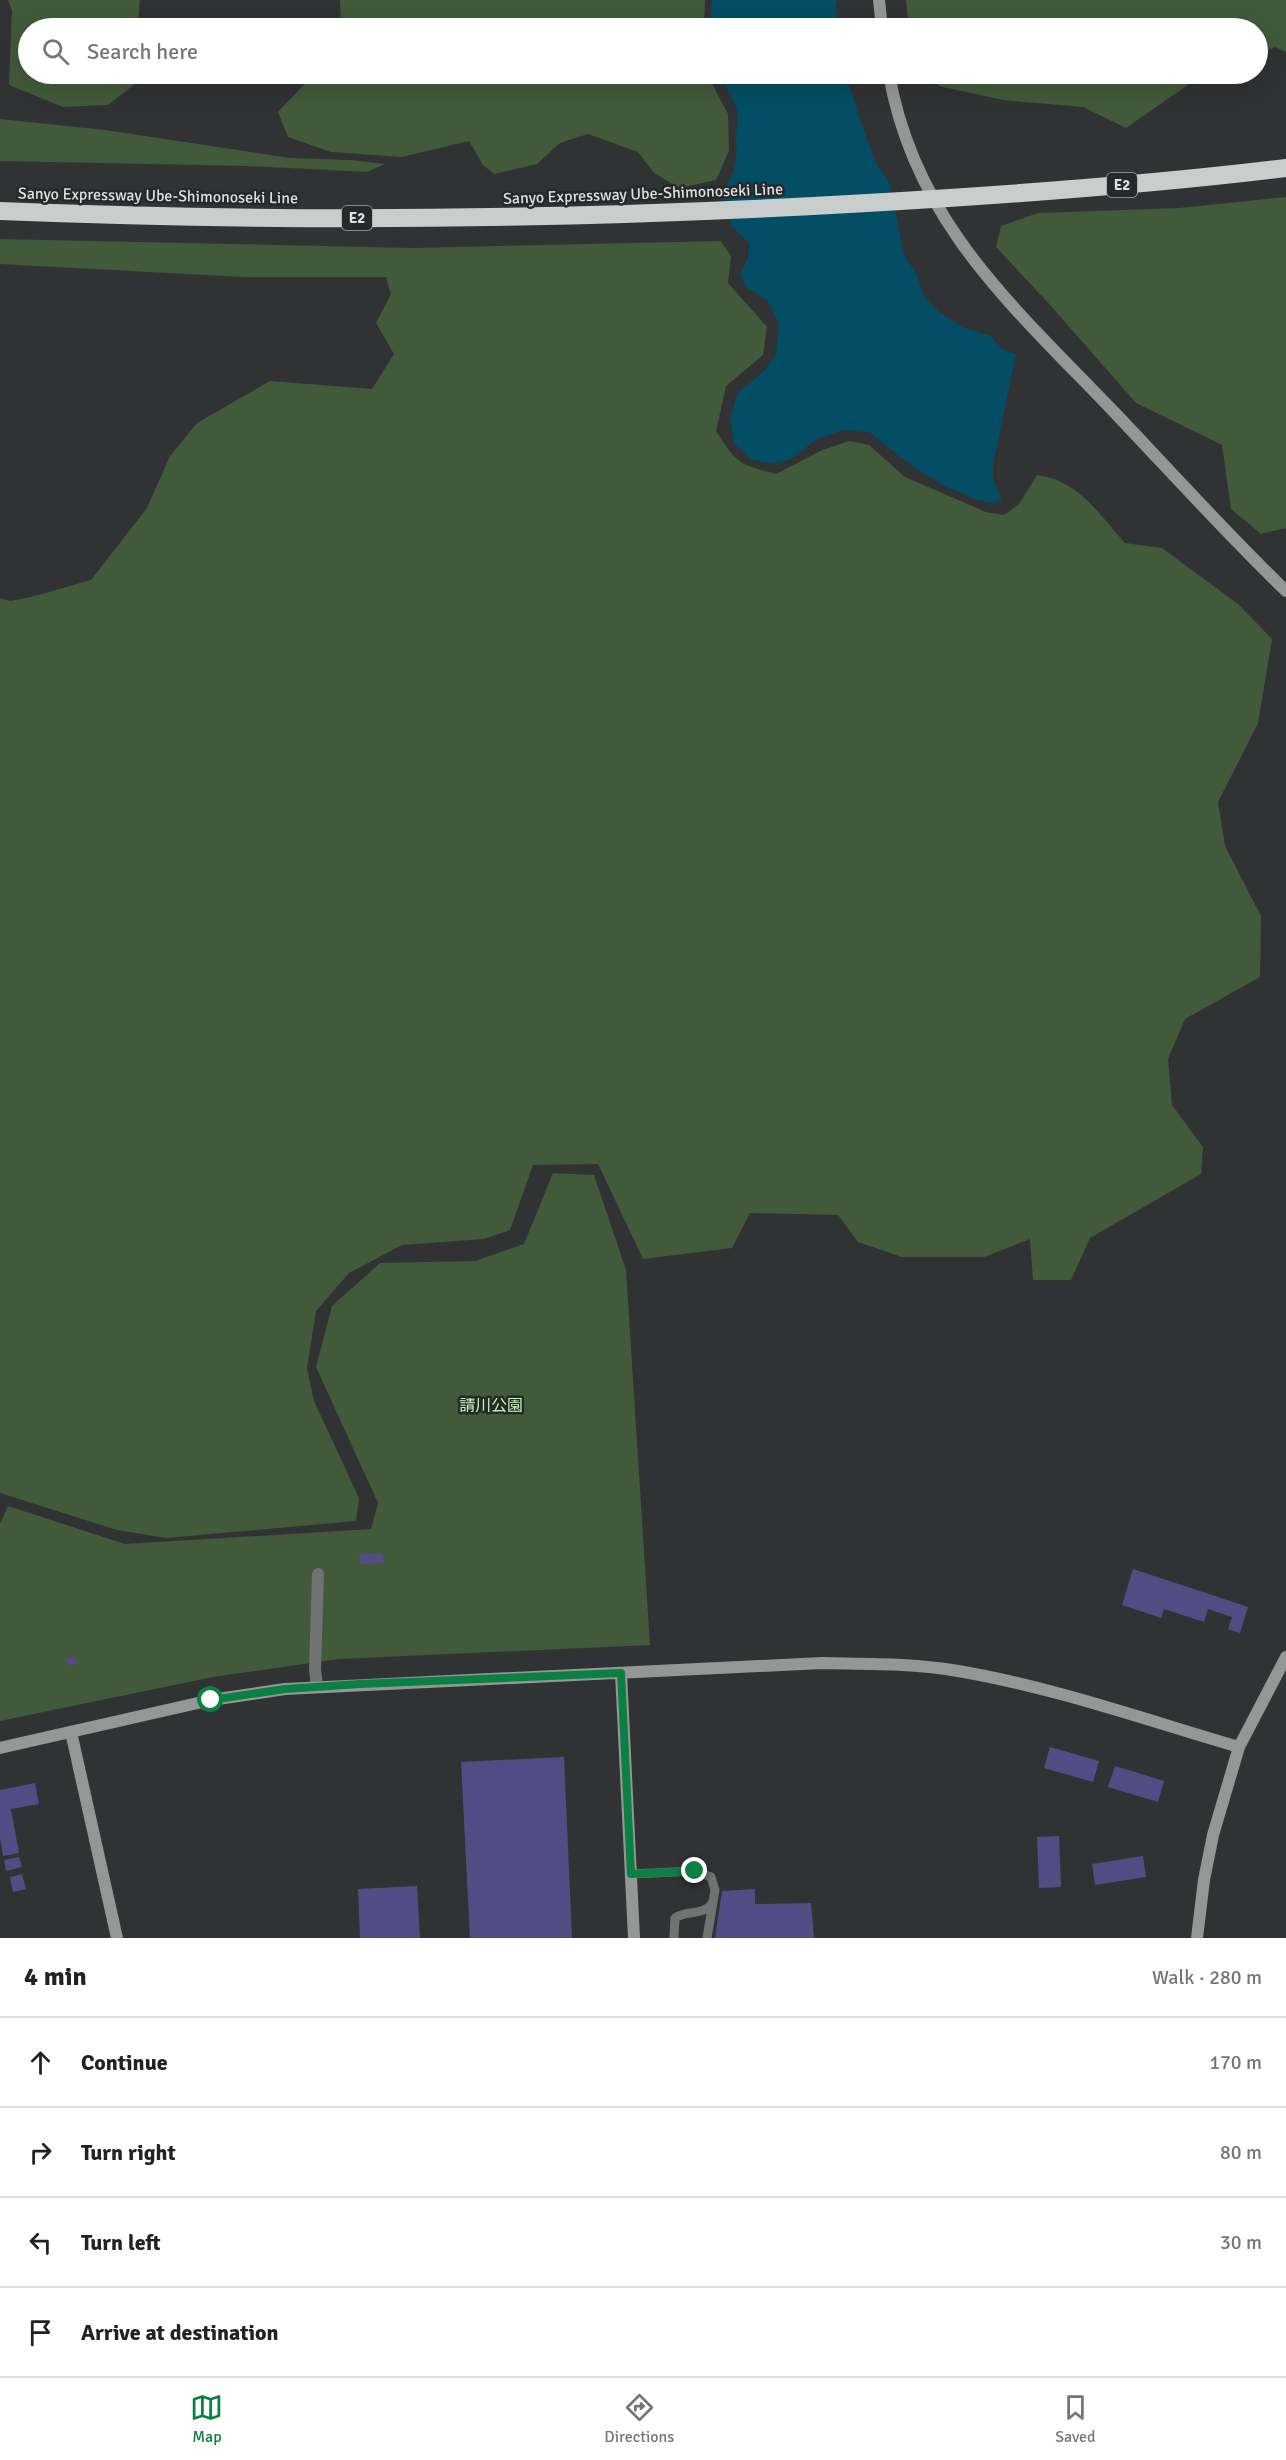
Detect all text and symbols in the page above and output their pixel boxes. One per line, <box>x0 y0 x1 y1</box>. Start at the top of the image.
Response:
search box <box>18 18 1268 84</box>
icon: search <box>39 35 72 68</box>
text: Search here <box>87 38 198 65</box>
road number: E2 <box>1107 173 1137 197</box>
street label: Sanyo Expressway Ube-Shimonoseki Line <box>503 179 783 209</box>
street label: Sanyo Expressway Ube-Shimonoseki Line <box>18 184 298 208</box>
road number: E2 <box>342 206 372 230</box>
park label: 請川公園 <box>459 1396 523 1416</box>
route start <box>197 1686 223 1712</box>
route end <box>681 1857 707 1883</box>
text: 4 min <box>24 1961 87 1993</box>
text: Walk · 280 m <box>1152 1965 1262 1990</box>
icon: ahead <box>24 2046 57 2079</box>
text: Continue <box>81 2049 168 2076</box>
text: 170 m <box>1209 2050 1262 2075</box>
icon: right <box>24 2136 57 2169</box>
text: Turn right <box>81 2139 176 2166</box>
text: 80 m <box>1220 2140 1262 2165</box>
icon: left <box>24 2226 57 2259</box>
text: Turn left <box>81 2229 161 2256</box>
text: 30 m <box>1220 2230 1262 2255</box>
icon: arrive <box>24 2316 57 2349</box>
text: Arrive at destination <box>81 2319 278 2346</box>
tab: Map <box>190 2391 223 2447</box>
tab: Directions <box>604 2391 674 2447</box>
tab: Saved <box>1055 2391 1096 2447</box>

